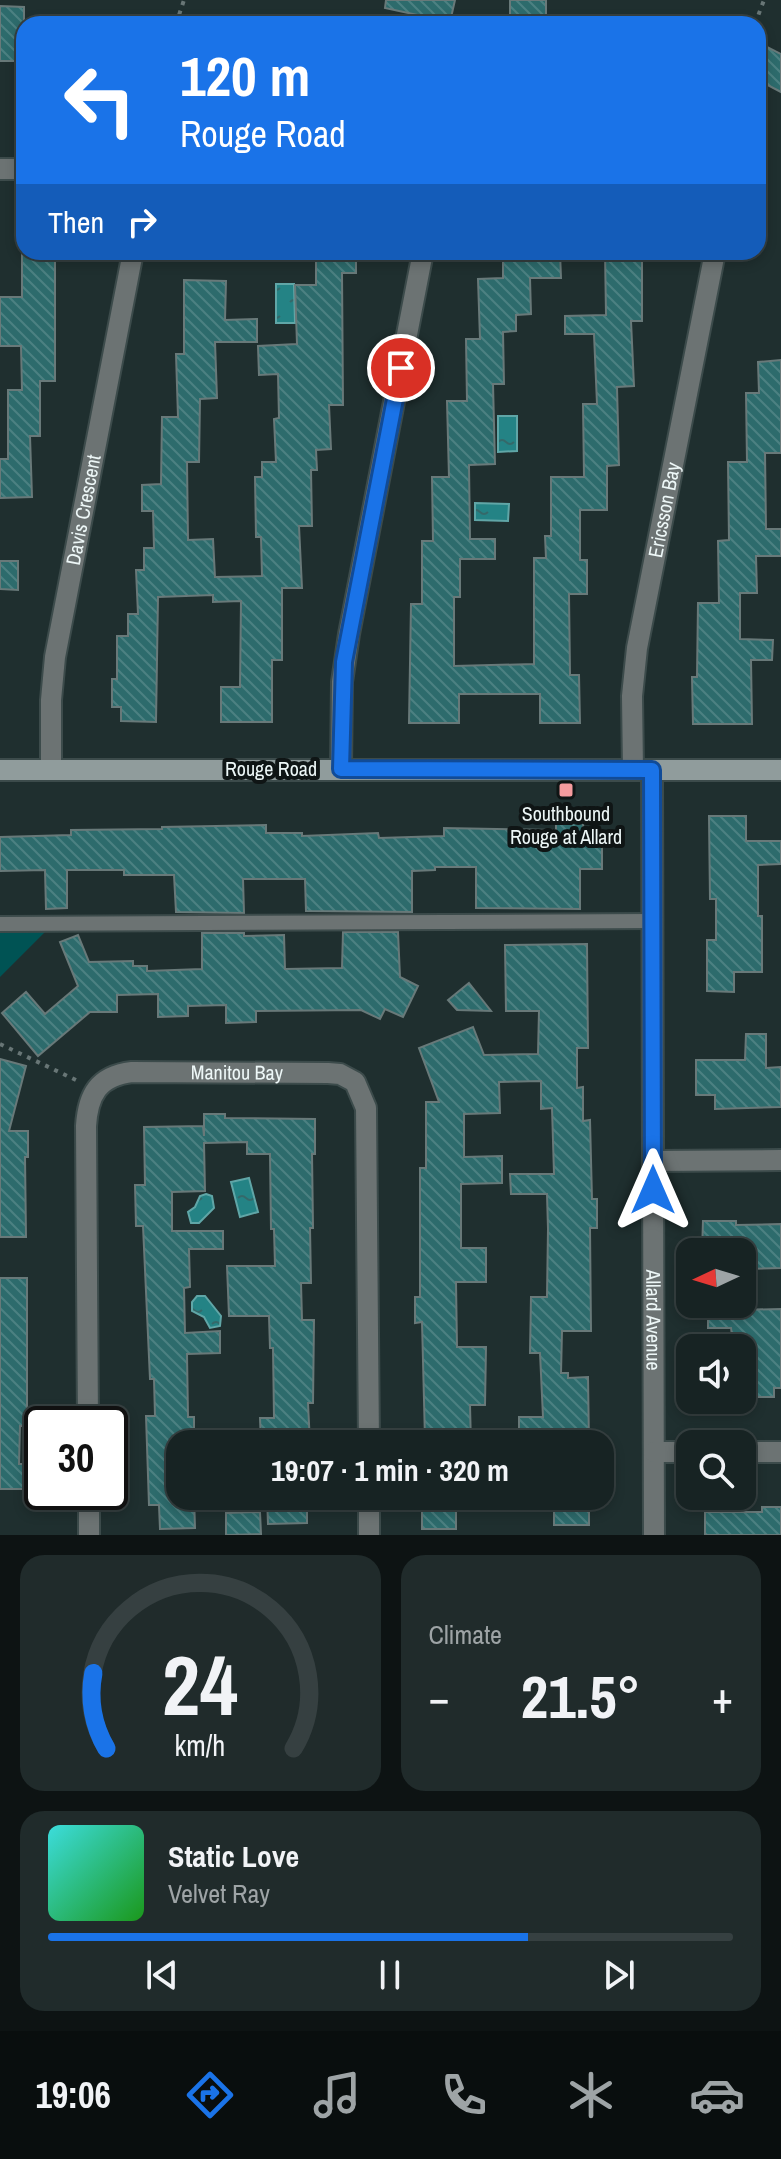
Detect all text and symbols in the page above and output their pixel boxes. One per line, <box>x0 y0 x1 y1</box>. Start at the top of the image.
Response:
text: 120 m <box>180 38 310 113</box>
icon: left <box>48 48 152 152</box>
text: Rouge Road <box>180 110 346 158</box>
icon: right <box>120 200 164 244</box>
text: Then <box>48 202 104 242</box>
pin <box>367 334 435 402</box>
icon: arrive <box>379 346 423 390</box>
street label: Davis Crescent <box>59 452 107 567</box>
street label: Ericsson Bay <box>641 459 686 560</box>
street label: Rouge Road <box>225 755 317 782</box>
marker: Southbound Rouge at Allard <box>557 781 575 799</box>
place label: Southbound Rouge at Allard <box>510 800 622 850</box>
street label: Manitou Bay <box>191 1058 284 1086</box>
position arrow <box>611 1148 695 1232</box>
north arrow <box>676 1238 756 1318</box>
map controls <box>676 1238 756 1510</box>
street label: Allard Avenue <box>640 1268 668 1371</box>
button: sound <box>676 1334 756 1414</box>
speed limit sign: 30 <box>24 1406 128 1510</box>
button: search <box>676 1430 756 1510</box>
text: 19:07 · 1 min · 320 m <box>271 1450 509 1490</box>
text: Climate <box>429 1617 502 1652</box>
text: 24 <box>162 1629 238 1741</box>
text: 21.5° <box>521 1656 641 1737</box>
text: − <box>429 1667 450 1727</box>
text: + <box>712 1667 733 1727</box>
text: km/h <box>175 1726 226 1765</box>
text: Static Love <box>168 1836 299 1876</box>
text: Velvet Ray <box>168 1876 270 1911</box>
icon: previous <box>140 1953 184 1997</box>
icon: pause <box>368 1953 412 1997</box>
icon: next <box>597 1953 641 1997</box>
icon: directions <box>182 2067 238 2123</box>
icon: music <box>309 2067 365 2123</box>
icon: phone <box>436 2067 492 2123</box>
icon: climate <box>563 2067 619 2123</box>
icon: car <box>689 2067 745 2123</box>
text: 19:06 <box>35 2071 111 2119</box>

